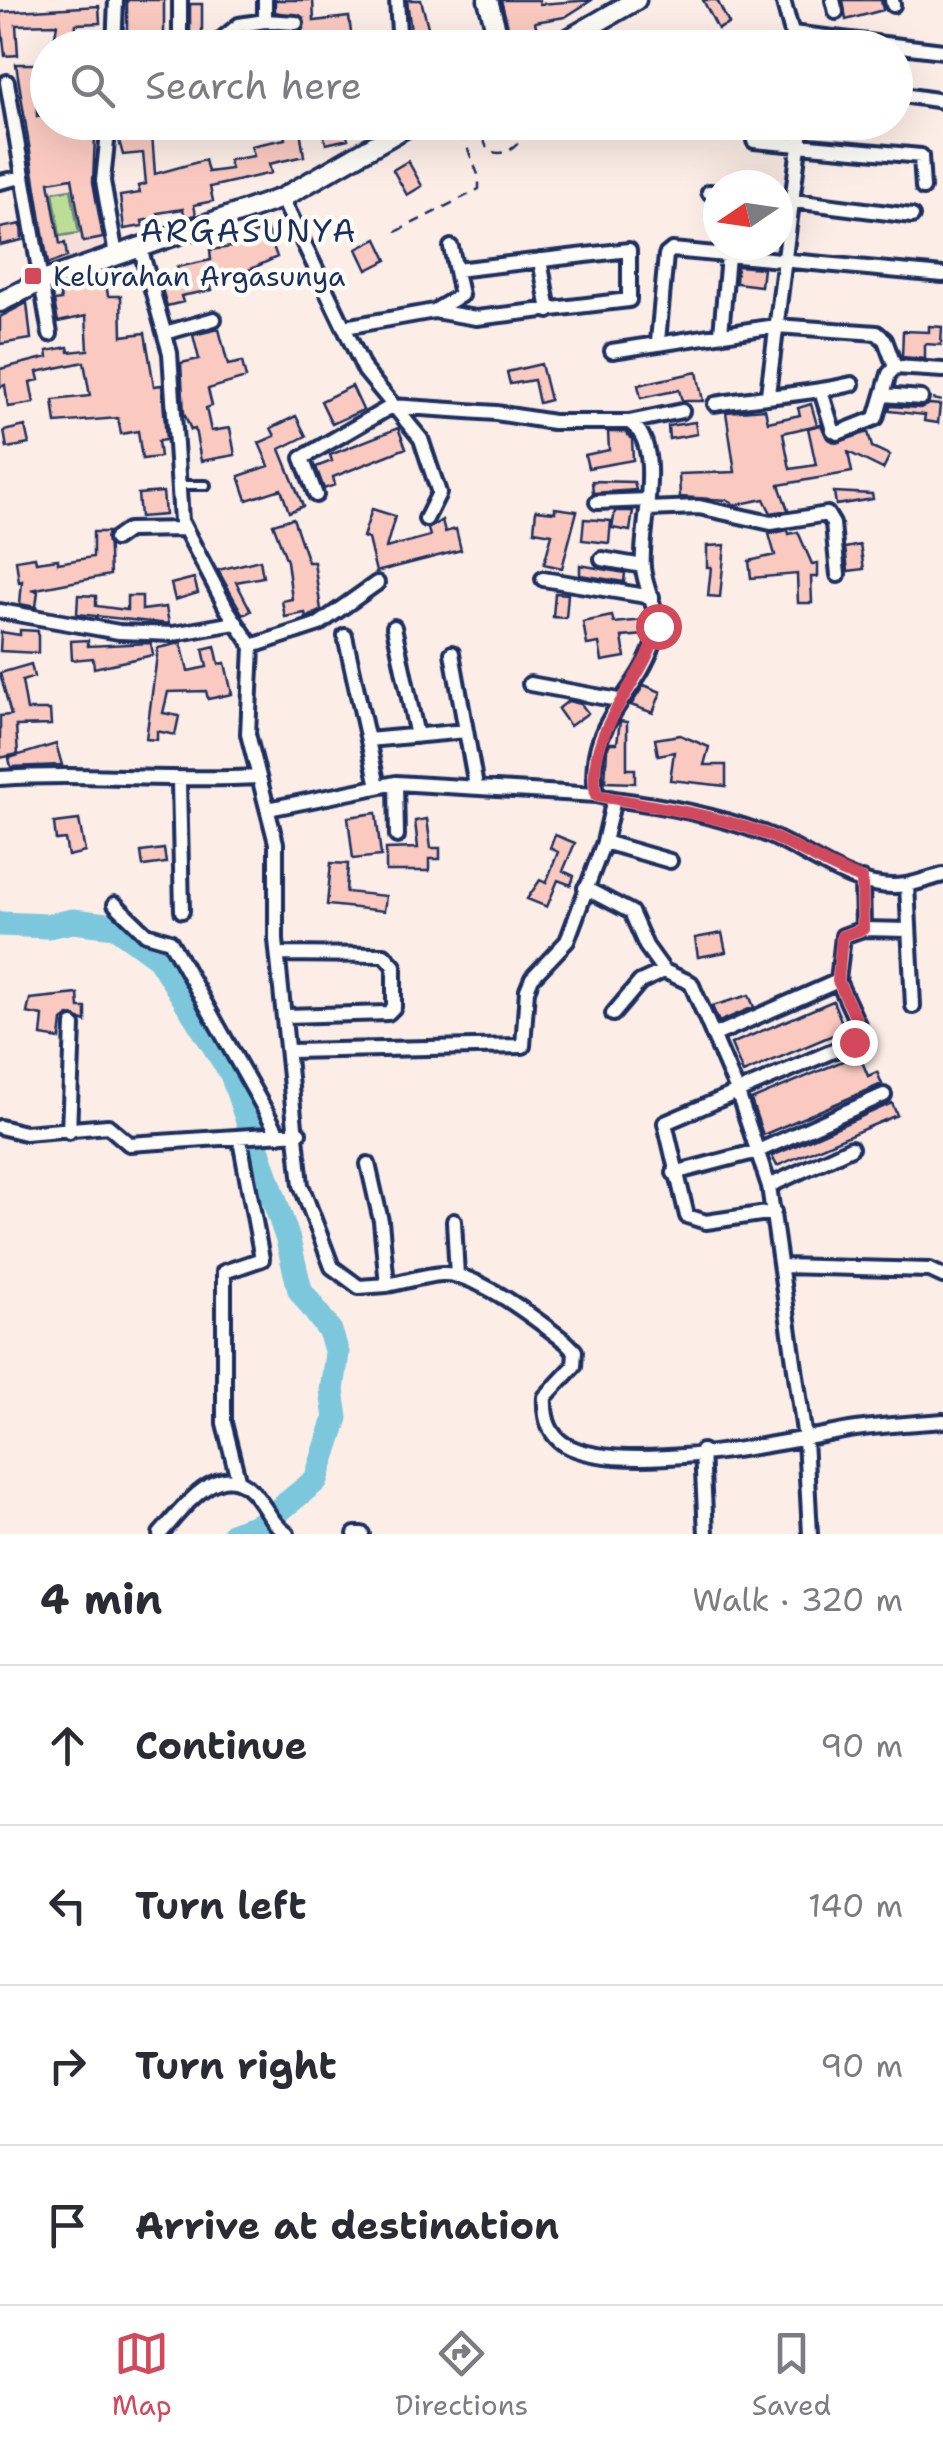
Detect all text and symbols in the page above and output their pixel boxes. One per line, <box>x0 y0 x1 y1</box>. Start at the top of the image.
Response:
search box <box>30 30 913 140</box>
icon: search <box>65 58 120 113</box>
text: Search here <box>145 60 362 111</box>
north arrow <box>703 170 793 260</box>
district label: ARGASUNYA <box>140 209 358 252</box>
place label: Kelurahan Argasunya <box>53 257 346 295</box>
marker: Kelurahan Argasunya <box>22 265 44 287</box>
route start <box>636 604 682 650</box>
route end <box>832 1020 878 1066</box>
text: 4 min <box>40 1571 162 1627</box>
text: Walk · 320 m <box>692 1578 903 1621</box>
icon: ahead <box>40 1718 95 1773</box>
text: Continue <box>135 1720 307 1771</box>
text: 90 m <box>820 1724 903 1767</box>
icon: left <box>40 1878 95 1933</box>
text: Turn left <box>135 1880 307 1931</box>
text: 140 m <box>808 1884 903 1927</box>
icon: right <box>40 2038 95 2093</box>
text: Turn right <box>135 2040 337 2091</box>
text: 90 m <box>820 2044 903 2087</box>
icon: arrive <box>40 2198 95 2253</box>
text: Arrive at destination <box>135 2200 559 2251</box>
tab: Map <box>112 2326 172 2424</box>
tab: Directions <box>395 2326 528 2424</box>
tab: Saved <box>752 2326 831 2424</box>

